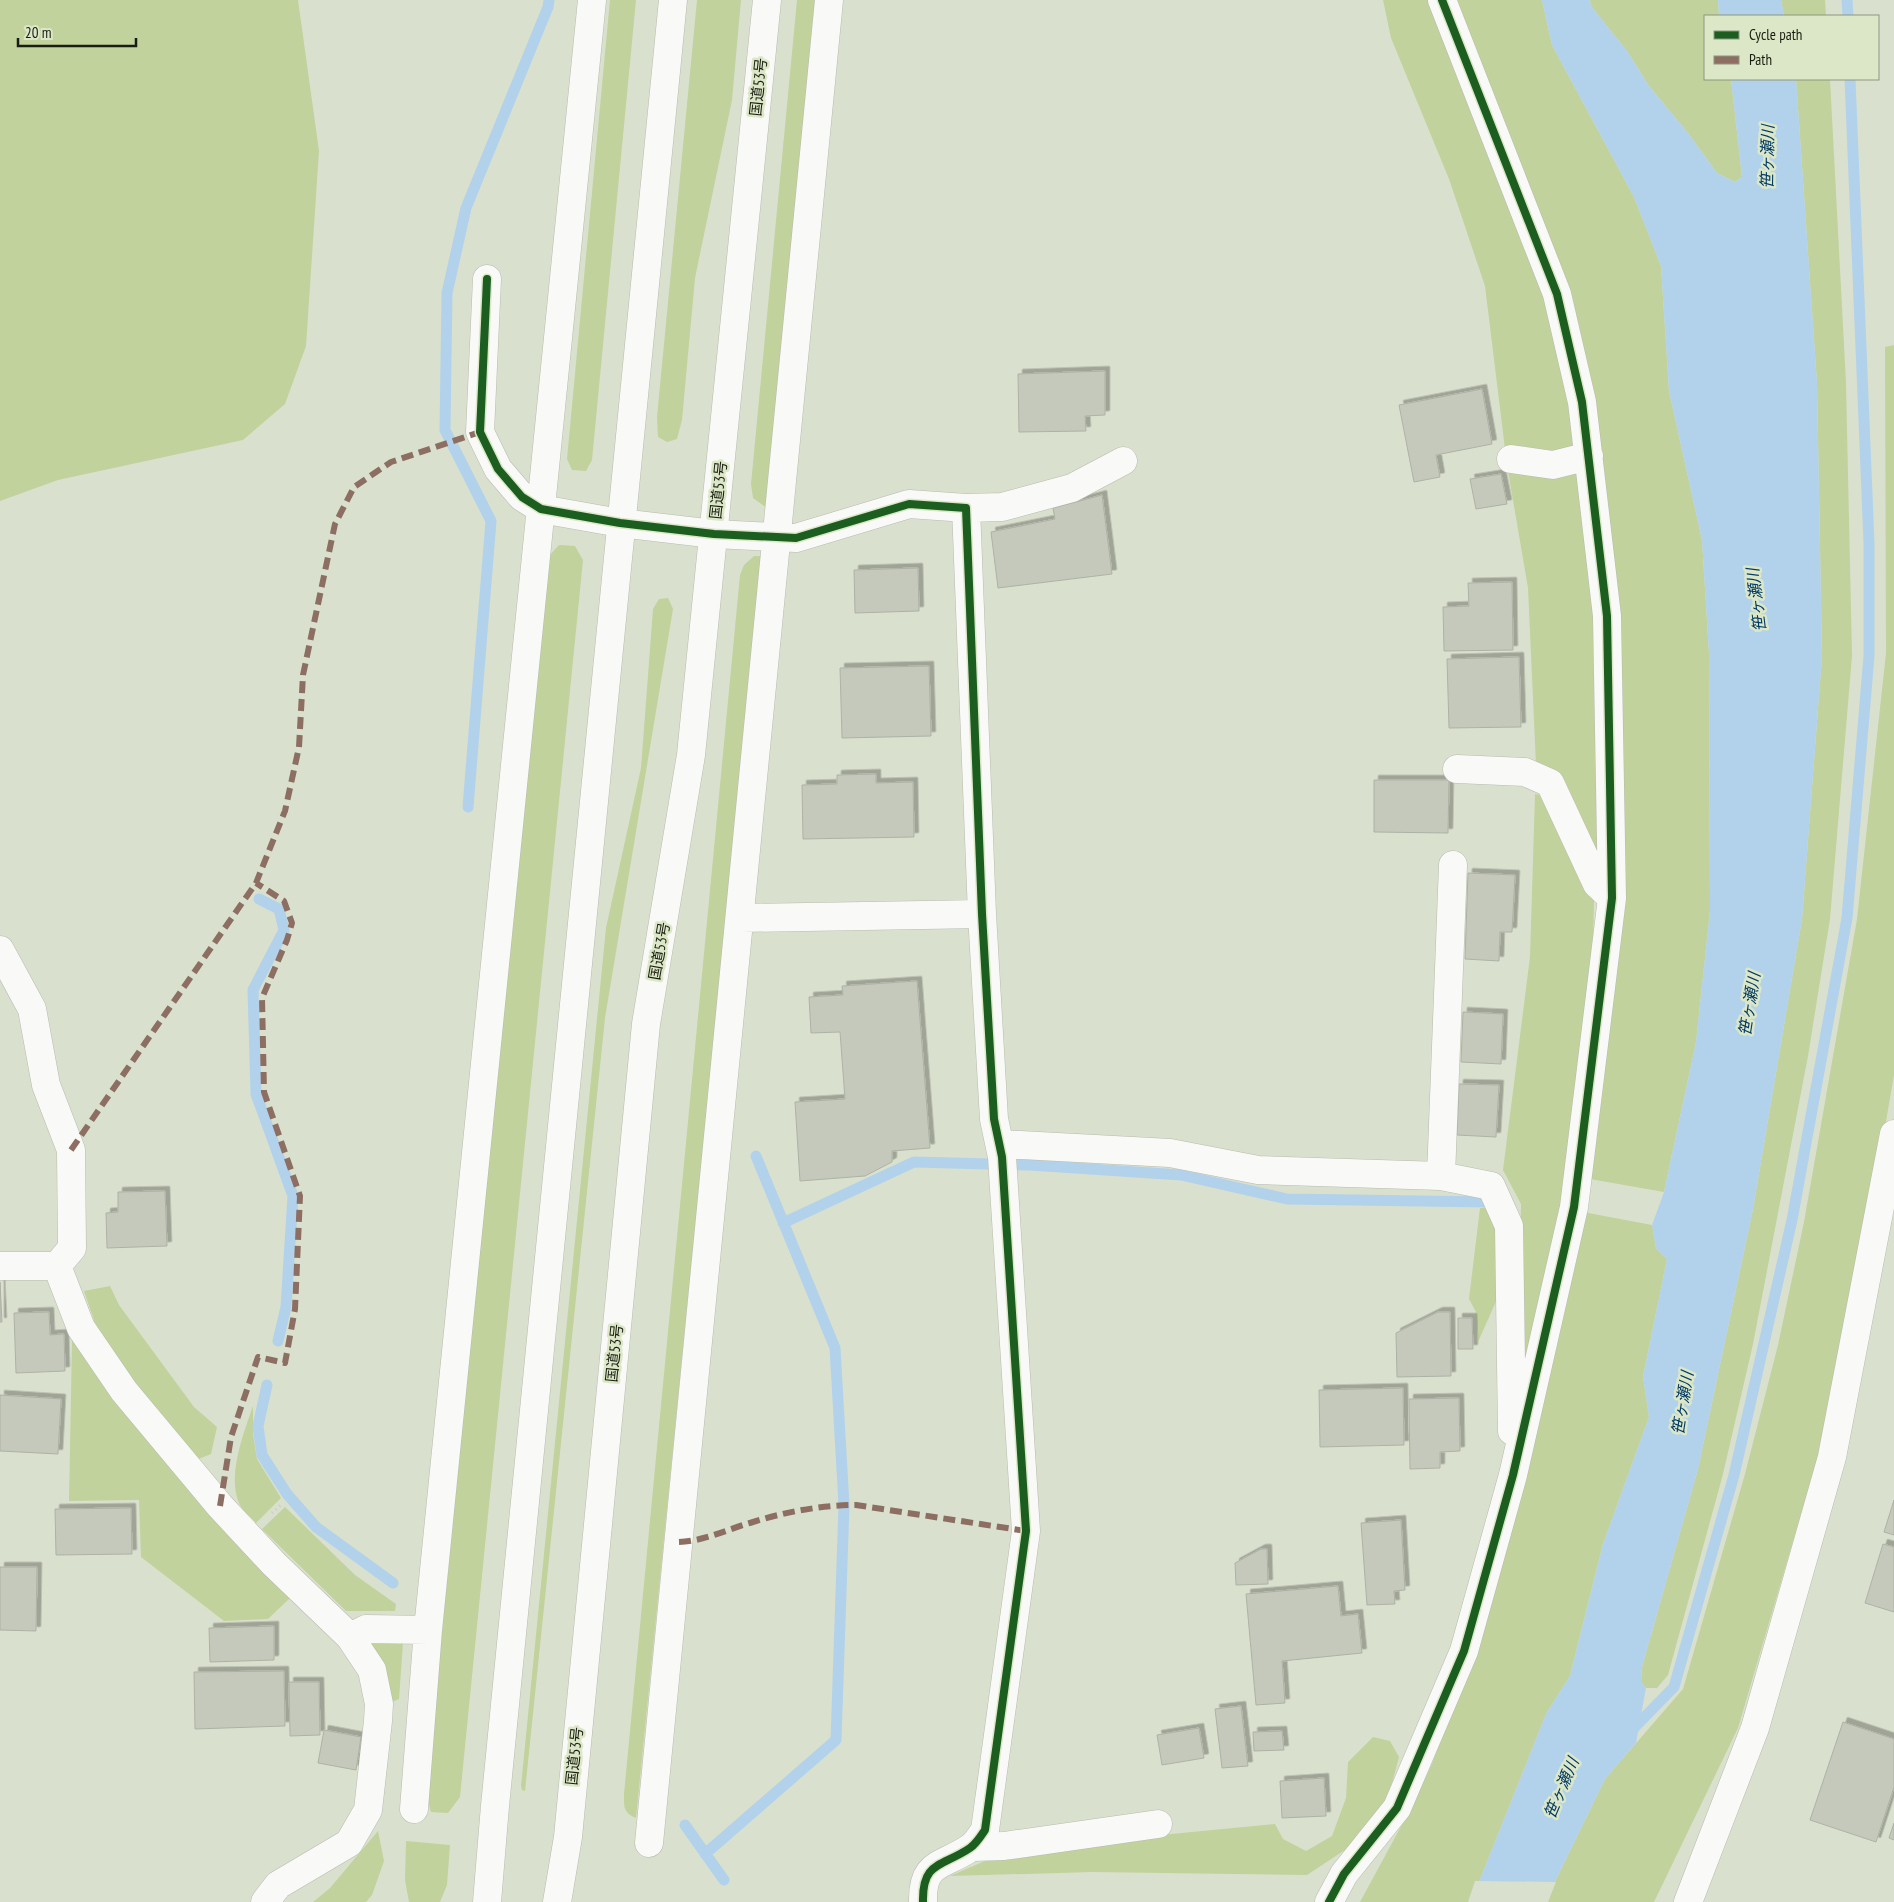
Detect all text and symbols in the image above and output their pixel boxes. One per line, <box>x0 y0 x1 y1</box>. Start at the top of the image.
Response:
scale bar <box>18 15 135 47</box>
legend <box>1704 15 1879 80</box>
text: 20 m <box>25 23 51 42</box>
text: Cycle path <box>1749 25 1802 44</box>
text: Path <box>1749 50 1772 69</box>
street label: 国道53号 <box>745 57 771 117</box>
water label: 笹ヶ瀬川 <box>1756 123 1778 189</box>
street label: 国道53号 <box>705 460 731 520</box>
water label: 笹ヶ瀬川 <box>1742 565 1770 633</box>
street label: 国道53号 <box>645 921 673 981</box>
water label: 笹ヶ瀬川 <box>1734 969 1764 1037</box>
street label: 国道53号 <box>601 1323 627 1383</box>
water label: 笹ヶ瀬川 <box>1667 1368 1697 1436</box>
street label: 国道53号 <box>561 1726 587 1786</box>
water label: 笹ヶ瀬川 <box>1539 1753 1583 1821</box>

